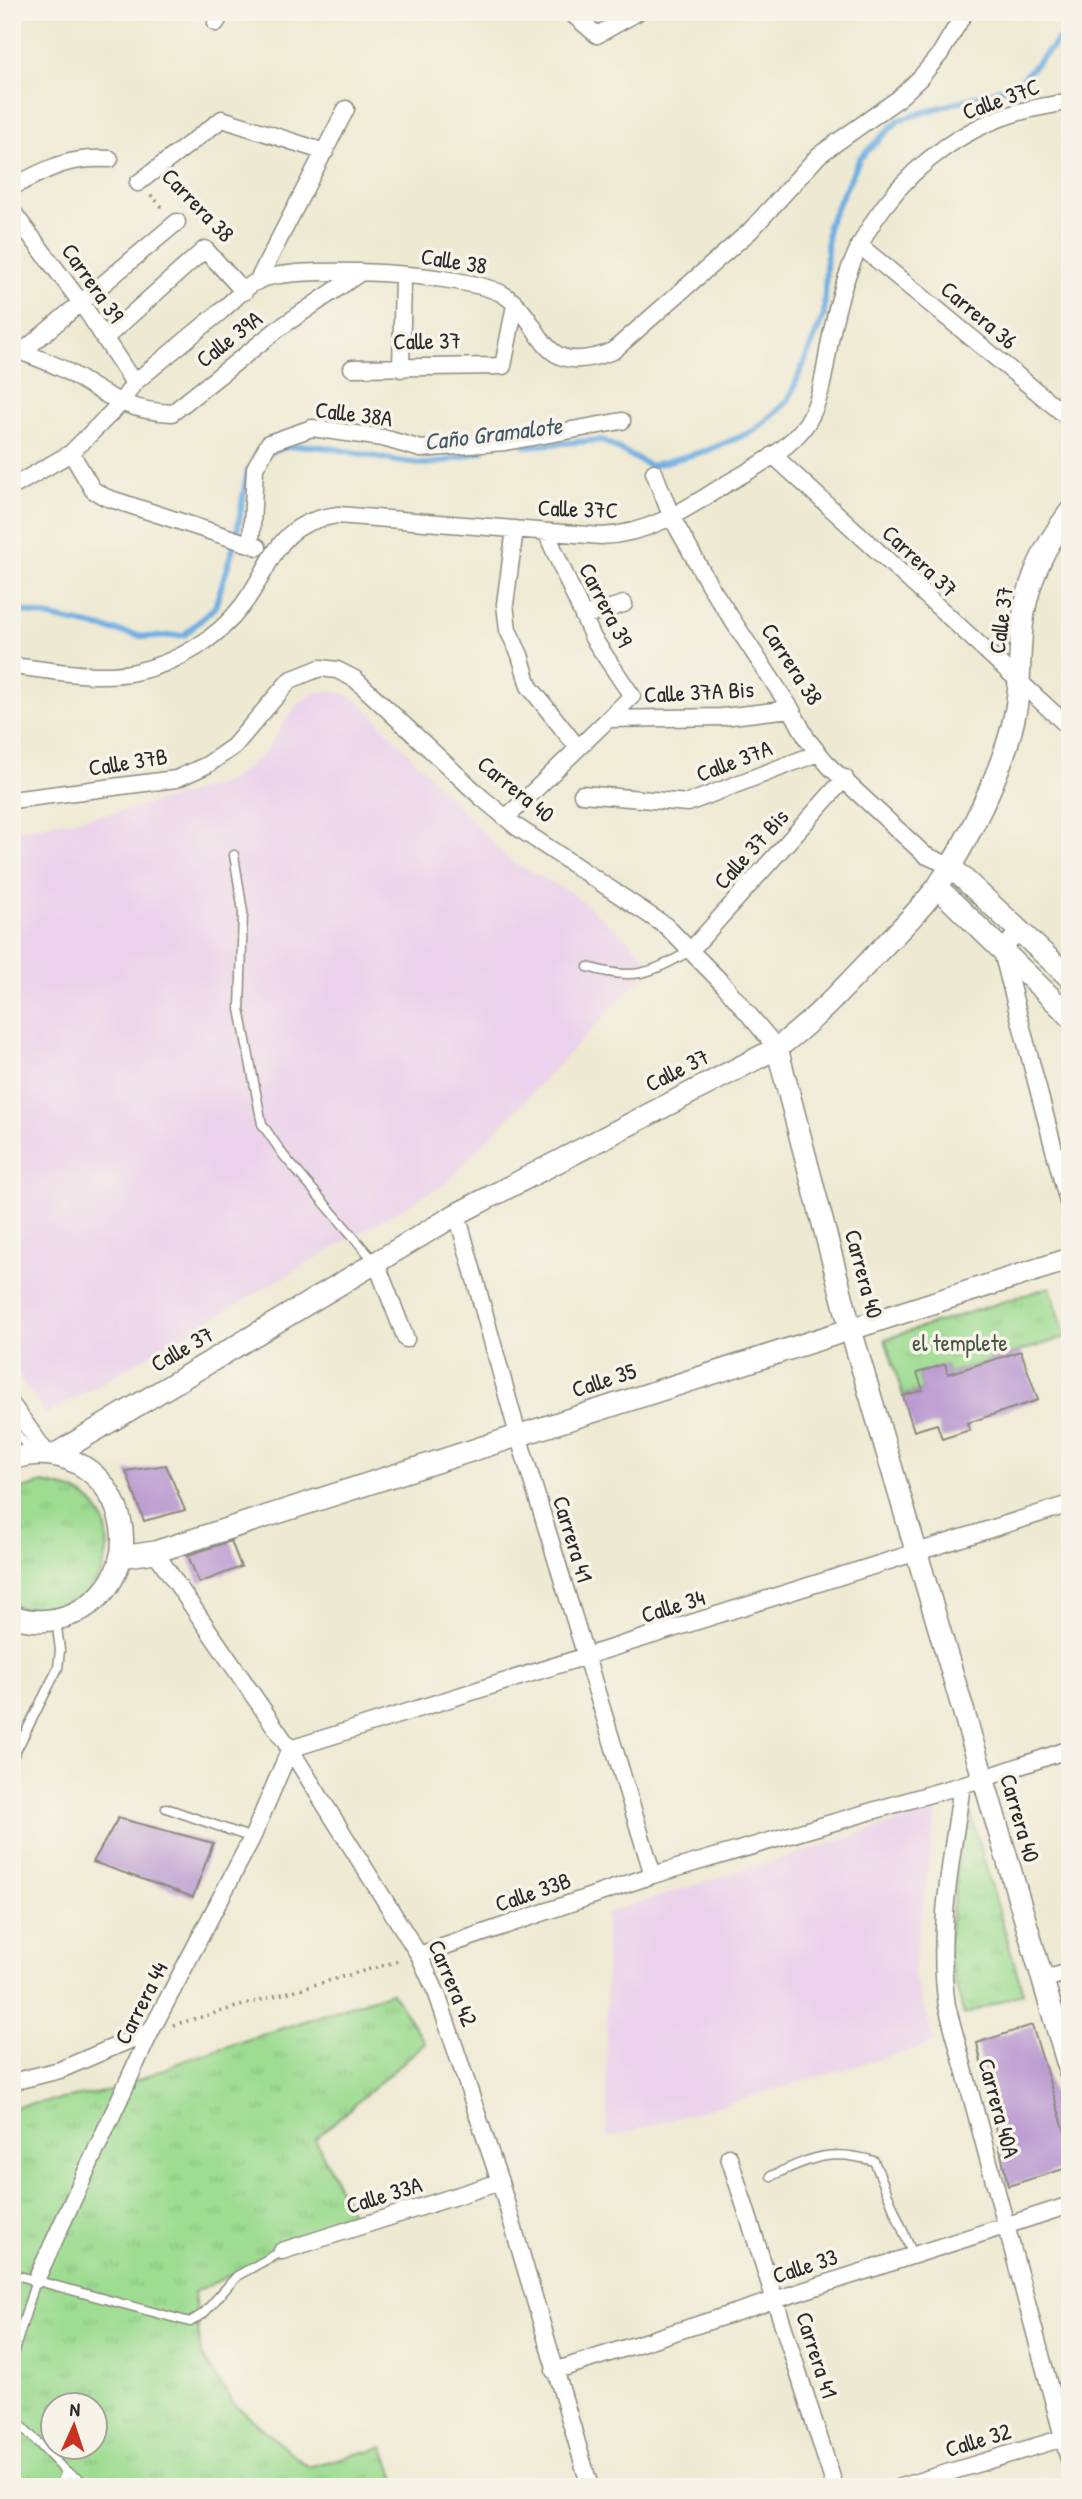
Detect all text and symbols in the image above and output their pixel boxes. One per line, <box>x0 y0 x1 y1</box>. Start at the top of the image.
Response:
street label: Calle 37C <box>958 70 1044 127</box>
street label: Carrera 38 <box>155 161 241 249</box>
street label: Carrera 39 <box>55 237 132 329</box>
street label: Calle 38 <box>419 240 489 281</box>
street label: Carrera 36 <box>934 273 1024 356</box>
street label: Calle 39A <box>189 303 268 374</box>
street label: Calle 37 <box>393 324 461 357</box>
street label: Calle 38A <box>314 393 394 434</box>
water label: Caño Gramalote <box>422 409 565 457</box>
street label: Calle 37C <box>537 492 619 525</box>
street label: Carrera 37 <box>876 517 965 604</box>
street label: Carrera 39 <box>572 557 641 652</box>
street label: Calle 37 <box>981 584 1020 655</box>
street label: Carrera 38 <box>754 617 830 711</box>
street label: Calle 37A Bis <box>643 673 755 710</box>
street label: Calle 37A <box>691 732 776 789</box>
street label: Calle 37B <box>86 740 170 783</box>
street label: Carrera 40 <box>471 748 561 829</box>
street label: Calle 37 Bis <box>706 802 795 896</box>
street label: Calle 37 <box>640 1040 714 1099</box>
street label: Carrera 40 <box>838 1226 891 1322</box>
street label: Calle 37 <box>145 1318 219 1379</box>
park label: el templete <box>912 1327 1008 1358</box>
street label: Calle 35 <box>568 1355 640 1404</box>
street label: Carrera 41 <box>546 1492 601 1586</box>
street label: Calle 34 <box>637 1581 708 1630</box>
street label: Carrera 40 <box>993 1770 1048 1866</box>
street label: Calle 33B <box>491 1864 575 1919</box>
street label: Carrera 42 <box>421 1935 486 2031</box>
street label: Carrera 44 <box>107 1956 175 2049</box>
street label: Carrera 40A <box>971 2055 1028 2161</box>
street label: Calle 33A <box>342 2168 426 2221</box>
street label: Calle 33 <box>768 2240 841 2291</box>
street label: Carrera 41 <box>789 2308 846 2402</box>
north arrow <box>38 2390 108 2460</box>
text: N <box>69 2396 81 2422</box>
street label: Calle 32 <box>941 2415 1015 2464</box>

